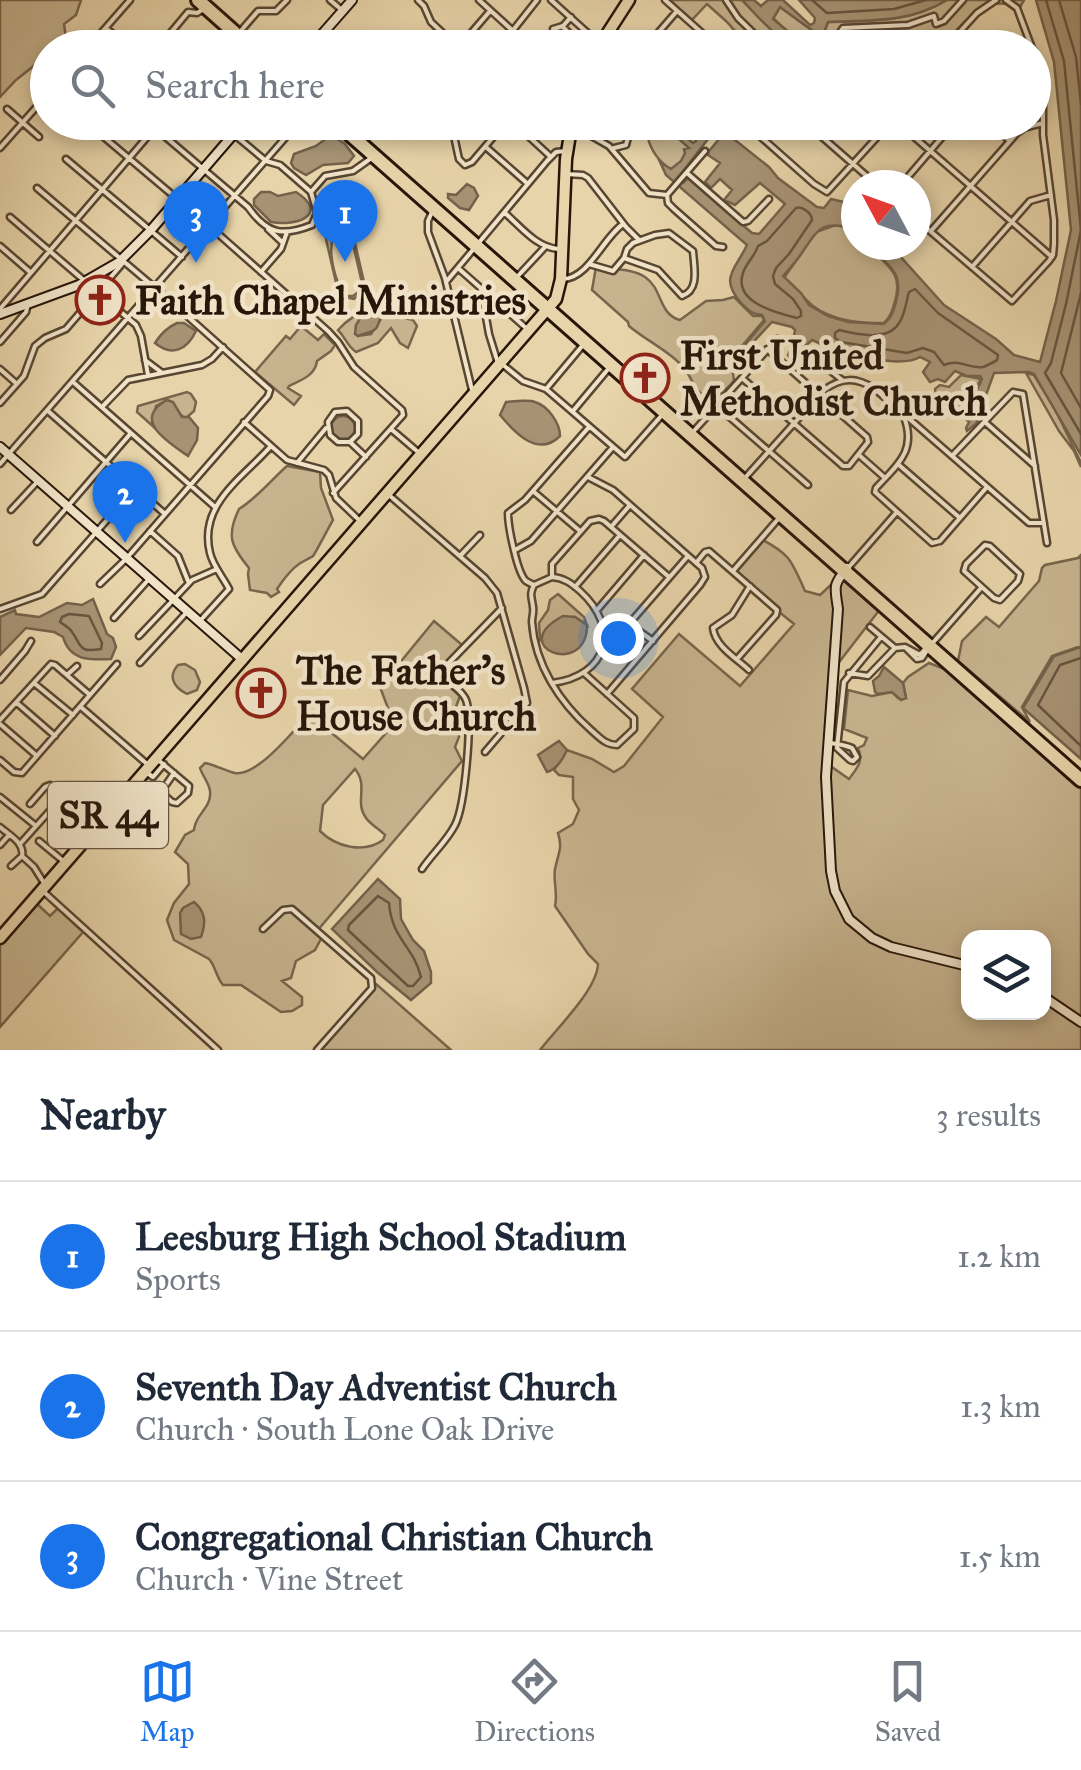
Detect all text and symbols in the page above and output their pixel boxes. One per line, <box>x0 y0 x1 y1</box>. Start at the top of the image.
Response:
search box <box>30 30 1051 140</box>
icon: search <box>65 58 120 113</box>
text: Search here <box>145 62 325 108</box>
north arrow <box>841 170 931 260</box>
pin: 3 <box>164 180 228 263</box>
pin: 1 <box>312 180 378 262</box>
church icon: Faith Chapel Ministries <box>74 274 126 326</box>
place label: Faith Chapel Ministries <box>135 276 526 325</box>
place label: First United Methodist Church <box>680 331 988 426</box>
church icon: First United Methodist Church <box>619 352 671 404</box>
pin: 2 <box>92 460 158 543</box>
your location <box>593 613 644 664</box>
place label: The Father's House Church <box>296 646 537 741</box>
church icon: The Father's House Church <box>235 667 287 719</box>
road number: SR 44 <box>48 782 168 848</box>
map controls <box>961 930 1051 1020</box>
button: layers <box>961 930 1051 1020</box>
text: Nearby <box>40 1089 165 1141</box>
text: 3 results <box>936 1096 1041 1135</box>
text: Leesburg High School Stadium <box>135 1214 627 1260</box>
text: 1 <box>66 1237 79 1276</box>
text: 1.2 km <box>957 1237 1041 1276</box>
text: Sports <box>135 1260 221 1299</box>
text: Seventh Day Adventist Church <box>135 1364 617 1410</box>
text: 2 <box>65 1387 80 1426</box>
text: 1.3 km <box>960 1387 1041 1426</box>
text: Church · South Lone Oak Drive <box>135 1410 554 1449</box>
text: Congregational Christian Church <box>135 1514 653 1560</box>
text: 3 <box>66 1537 79 1576</box>
text: 1.5 km <box>959 1537 1041 1576</box>
text: Church · Vine Street <box>135 1560 403 1599</box>
tab: Map <box>140 1654 195 1749</box>
tab: Directions <box>474 1654 595 1749</box>
tab: Saved <box>875 1654 941 1749</box>

